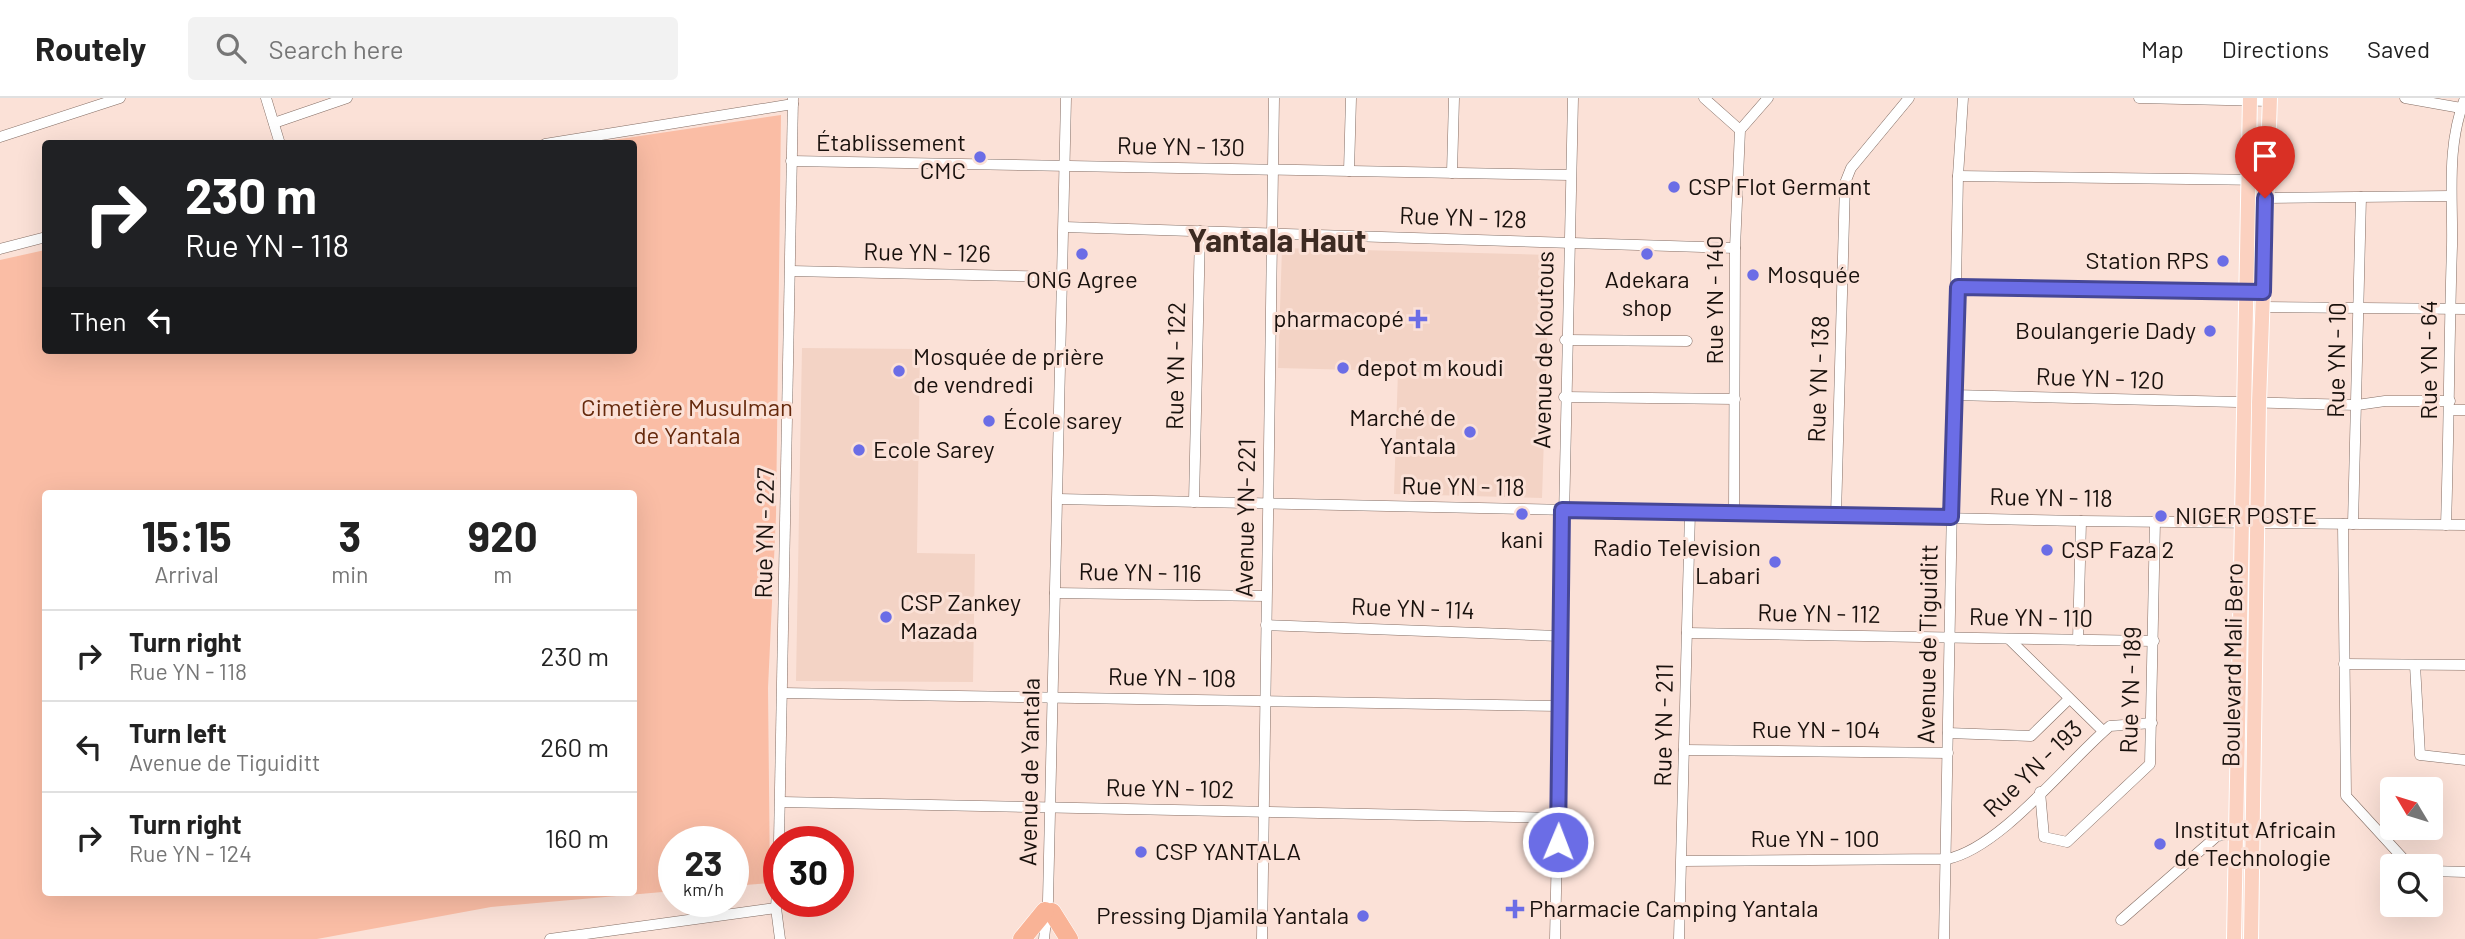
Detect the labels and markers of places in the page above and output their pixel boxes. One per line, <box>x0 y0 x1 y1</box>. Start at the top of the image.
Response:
pin <box>2235 126 2295 198</box>
place label: Établissement CMC <box>816 127 966 184</box>
marker: Établissement CMC <box>972 149 988 165</box>
place label: CSP Flot Germant <box>1688 171 1871 200</box>
marker: CSP Flot Germant <box>1666 179 1682 195</box>
place label: Station RPS <box>2085 245 2209 274</box>
marker: ONG Agree <box>1074 246 1090 262</box>
marker: Adekara shop <box>1639 246 1655 262</box>
marker: Station RPS <box>2215 253 2231 269</box>
place label: Mosquée <box>1767 259 1860 288</box>
place label: ONG Agree <box>1026 264 1138 293</box>
place label: Adekara shop <box>1604 264 1690 321</box>
marker: Mosquée <box>1745 267 1761 283</box>
place label: pharmacopé <box>1273 303 1404 332</box>
marker: pharmacopé <box>1410 311 1426 327</box>
place label: Boulangerie Dady <box>2015 315 2196 344</box>
marker: Boulangerie Dady <box>2202 323 2218 339</box>
place label: Mosquée de prière de vendredi <box>913 341 1104 398</box>
place label: depot m koudi <box>1357 352 1504 381</box>
marker: depot m koudi <box>1335 360 1351 376</box>
marker: Mosquée de prière de vendredi <box>891 363 907 379</box>
place label: Marché de Yantala <box>1349 402 1456 459</box>
place label: École sarey <box>1003 405 1122 434</box>
marker: École sarey <box>981 413 997 429</box>
marker: Marché de Yantala <box>1462 424 1478 440</box>
place label: Ecole Sarey <box>873 434 995 463</box>
marker: Ecole Sarey <box>851 442 867 458</box>
place label: NIGER POSTE <box>2175 500 2317 529</box>
marker: kani <box>1514 506 1530 522</box>
marker: NIGER POSTE <box>2153 508 2169 524</box>
place label: kani <box>1500 524 1544 553</box>
place label: Radio Television Labari <box>1593 532 1761 589</box>
place label: CSP Faza 2 <box>2061 534 2174 563</box>
marker: CSP Faza 2 <box>2039 542 2055 558</box>
marker: Radio Television Labari <box>1767 554 1783 570</box>
place label: CSP Zankey Mazada <box>900 587 1021 644</box>
marker: CSP Zankey Mazada <box>878 609 894 625</box>
place label: Institut Africain de Technologie <box>2174 814 2336 871</box>
place label: CSP YANTALA <box>1155 836 1301 865</box>
marker: Institut Africain de Technologie <box>2152 836 2168 852</box>
marker: CSP YANTALA <box>1133 844 1149 860</box>
place label: Pharmacie Camping Yantala <box>1529 893 1818 922</box>
place label: Pressing Djamila Yantala <box>1096 900 1349 929</box>
marker: Pharmacie Camping Yantala <box>1507 901 1523 917</box>
marker: Pressing Djamila Yantala <box>1355 908 1371 924</box>

